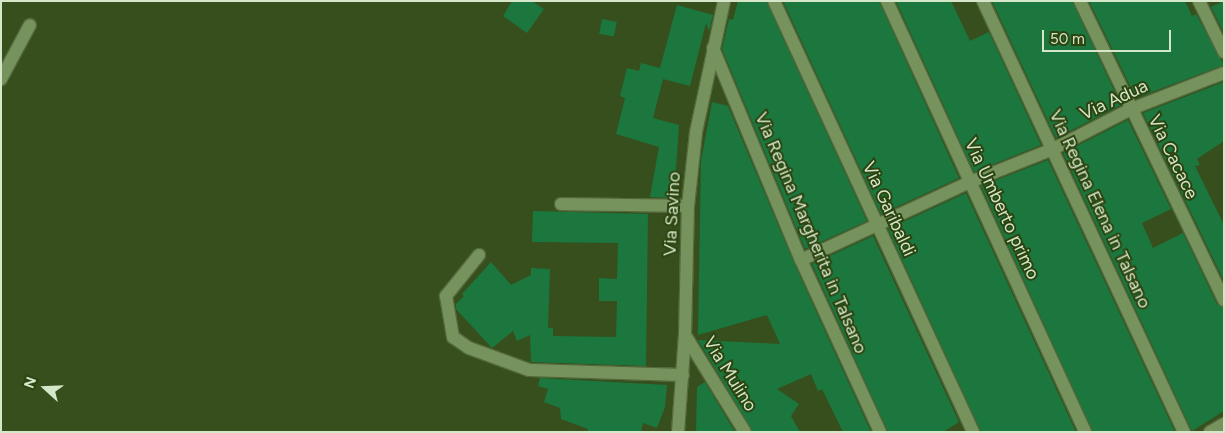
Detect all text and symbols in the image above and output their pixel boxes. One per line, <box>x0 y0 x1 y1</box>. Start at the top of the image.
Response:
scale bar <box>1045 20 1174 52</box>
text: 50 m <box>1050 30 1085 48</box>
street label: Via Adua <box>1077 75 1151 125</box>
street label: Via Regina Elena in Talsano <box>1044 106 1156 312</box>
street label: Via Regina Margherita in Talsano <box>750 109 872 357</box>
street label: Via Cacace <box>1143 111 1203 203</box>
street label: Via Umberto primo <box>960 135 1044 283</box>
street label: Via Garibaldi <box>858 158 920 260</box>
street label: Via Savino <box>659 171 685 257</box>
street label: Via Mulino <box>699 333 761 415</box>
north arrow <box>20 363 70 413</box>
text: N <box>21 375 40 391</box>

